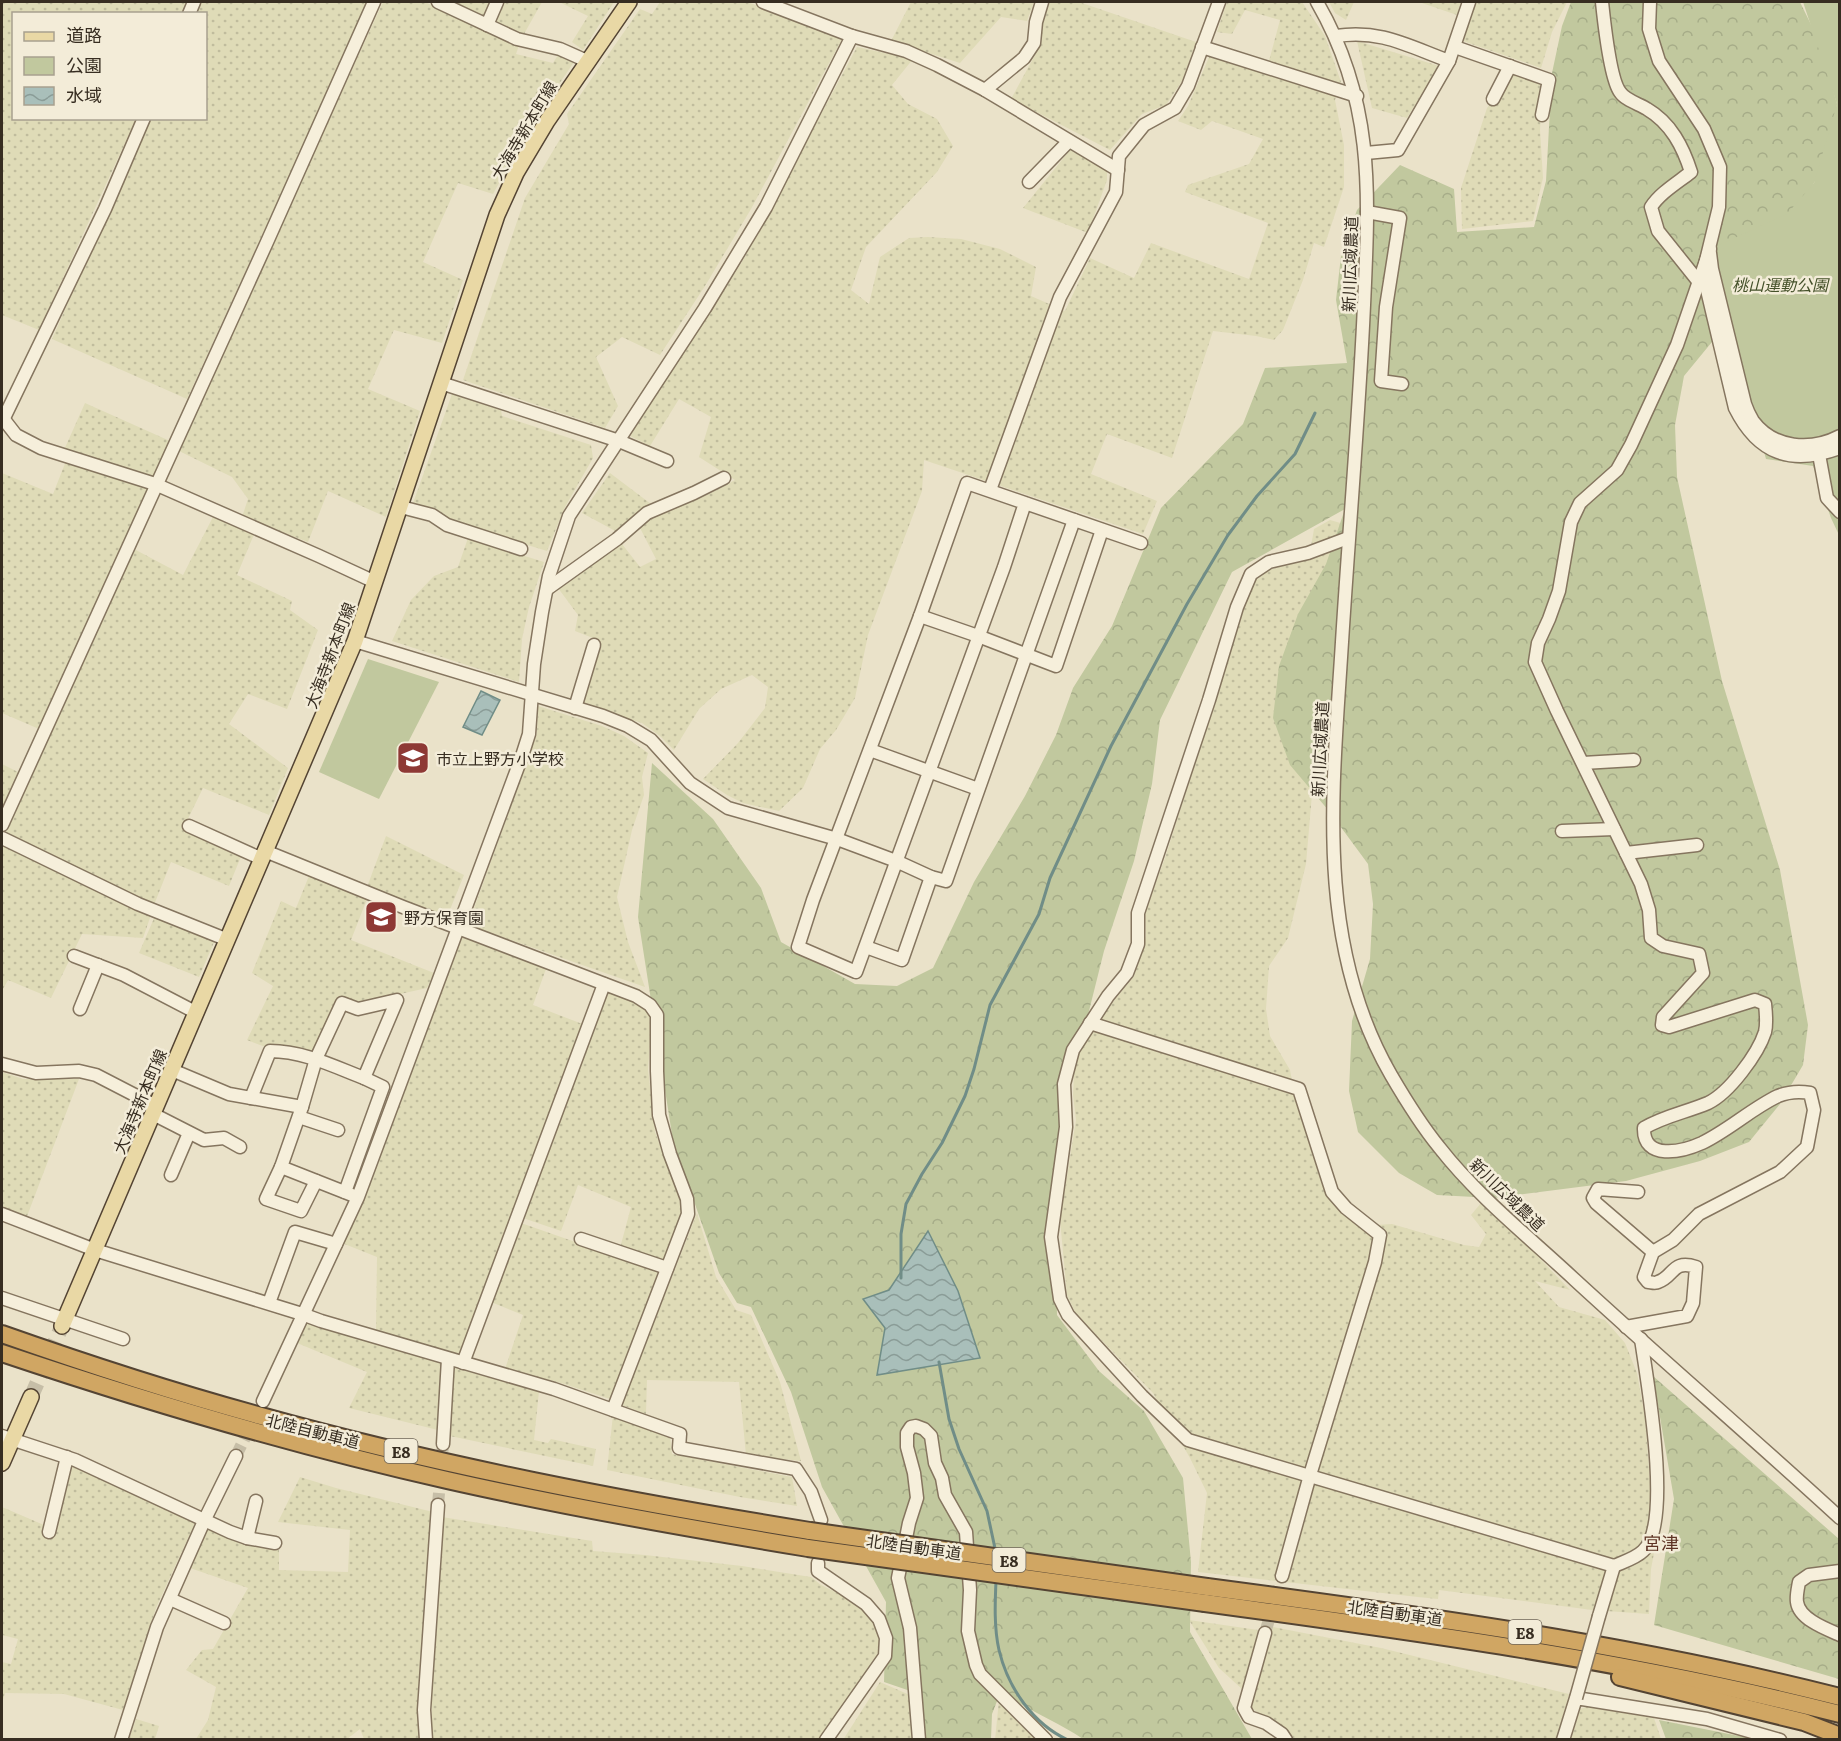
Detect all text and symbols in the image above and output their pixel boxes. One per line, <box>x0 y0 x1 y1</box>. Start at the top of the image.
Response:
legend <box>12 12 207 120</box>
text: 道路 <box>66 21 102 48</box>
text: 公園 <box>66 51 102 78</box>
street label: 大海寺新本町線 <box>484 76 562 184</box>
text: 水域 <box>66 81 102 108</box>
street label: 新川広域農道 <box>1335 216 1363 312</box>
park label: 桃山運動公園 <box>1732 272 1830 296</box>
street label: 大海寺新本町線 <box>298 598 360 712</box>
street label: 新川広域農道 <box>1305 700 1333 798</box>
school or university icon: 市立上野方小学校 <box>395 740 431 776</box>
place label: 市立上野方小学校 <box>436 746 564 770</box>
school or university icon: 野方保育園 <box>363 899 399 935</box>
place label: 野方保育園 <box>404 905 484 929</box>
street label: 大海寺新本町線 <box>106 1045 172 1157</box>
street label: 新川広域農道 <box>1465 1152 1551 1236</box>
street label: 北陸自動車道 <box>264 1407 362 1453</box>
road number: E8 <box>384 1439 418 1463</box>
street label: 北陸自動車道 <box>865 1527 963 1565</box>
district label: 宮津 <box>1643 1529 1679 1556</box>
road number: E8 <box>992 1548 1026 1572</box>
street label: 北陸自動車道 <box>1346 1593 1444 1631</box>
road number: E8 <box>1508 1620 1541 1644</box>

